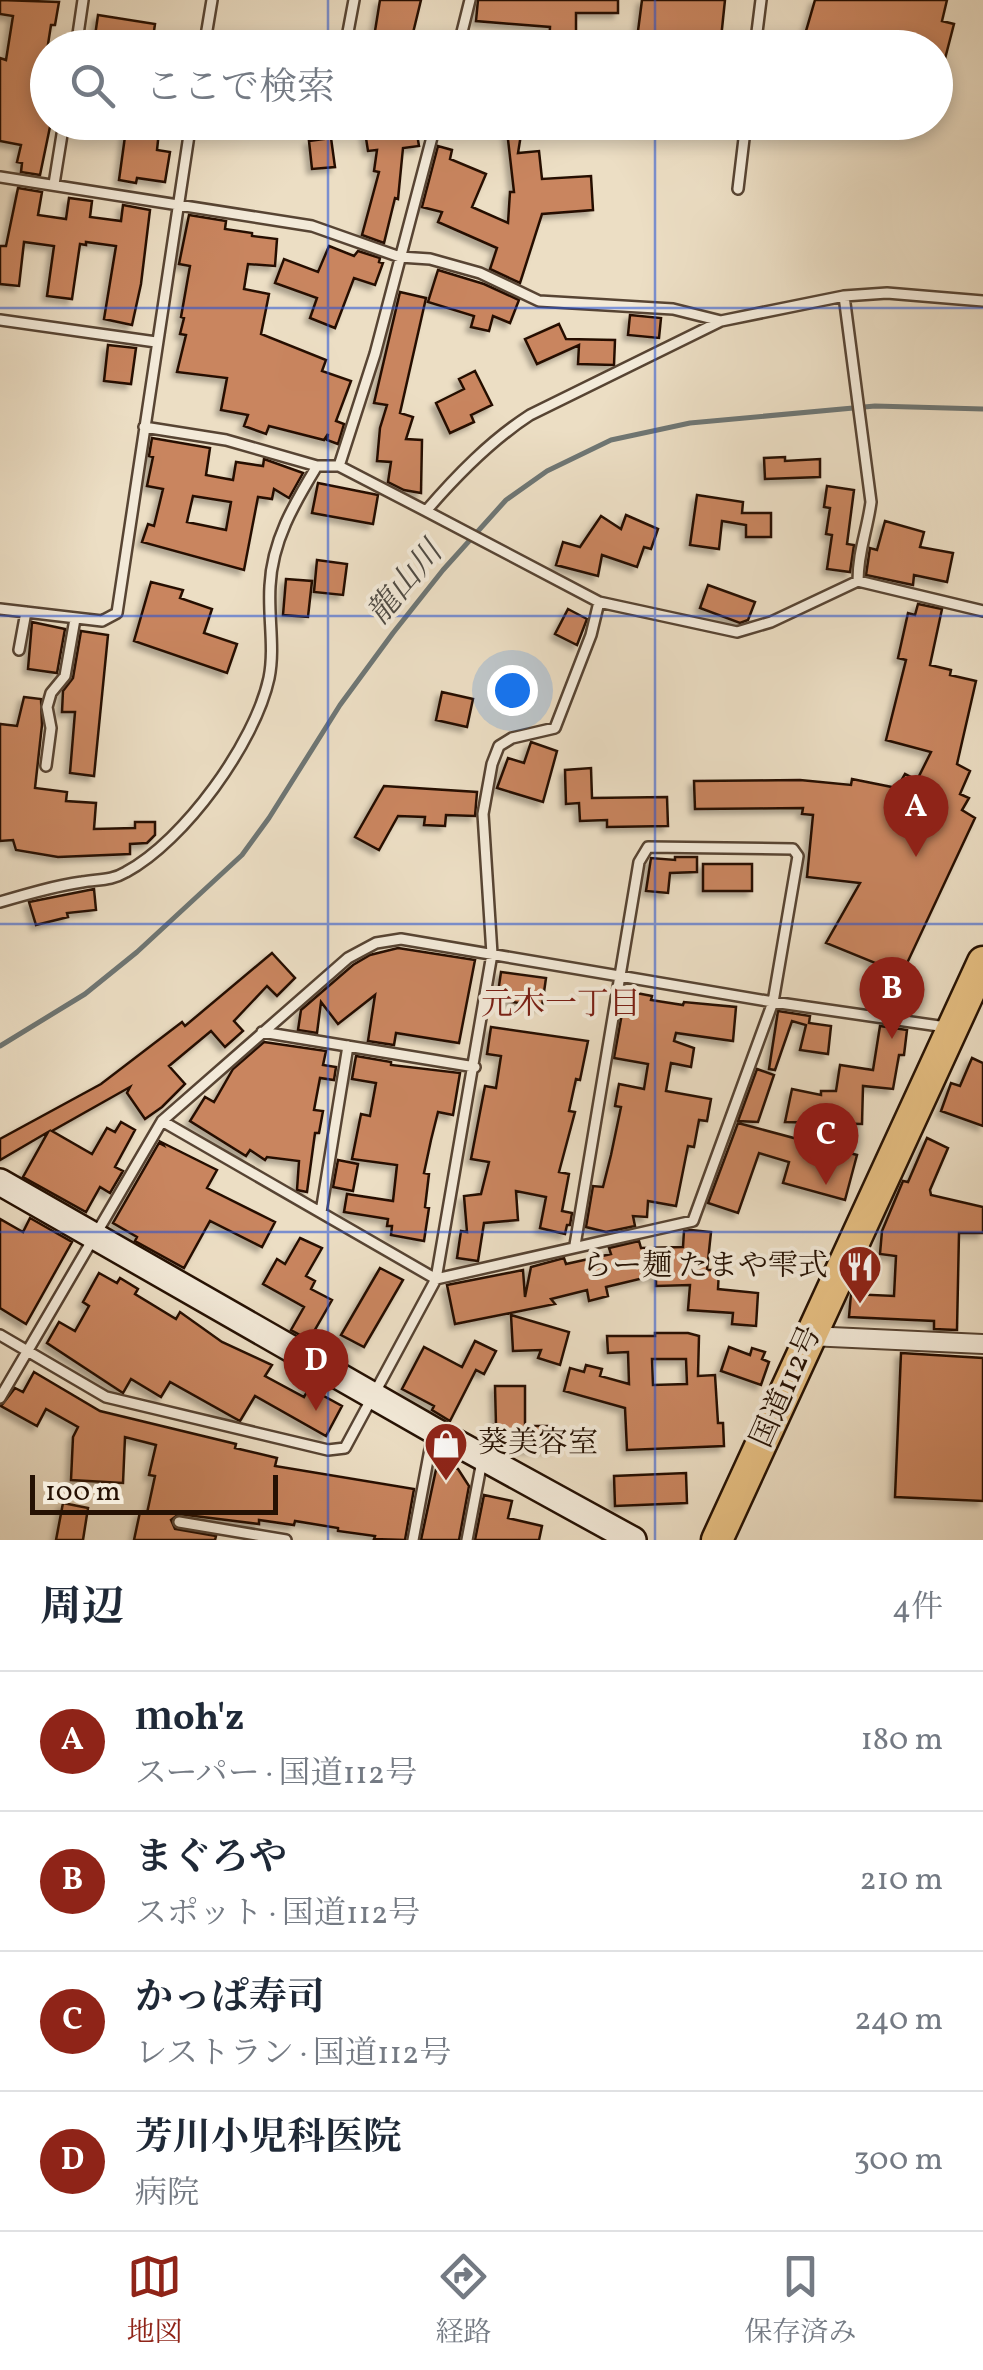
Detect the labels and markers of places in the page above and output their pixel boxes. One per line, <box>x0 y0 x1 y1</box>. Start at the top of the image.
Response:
pin: A <box>884 774 948 857</box>
pin: B <box>860 956 924 1039</box>
pin: C <box>794 1102 858 1185</box>
restaurant icon: らー麺 たまや雫式 <box>837 1244 883 1305</box>
place label: らー麺 たまや雫式 <box>582 1246 828 1288</box>
pin: D <box>284 1328 348 1411</box>
shop icon: 葵美容室 <box>423 1421 469 1482</box>
place label: 葵美容室 <box>478 1423 598 1465</box>

